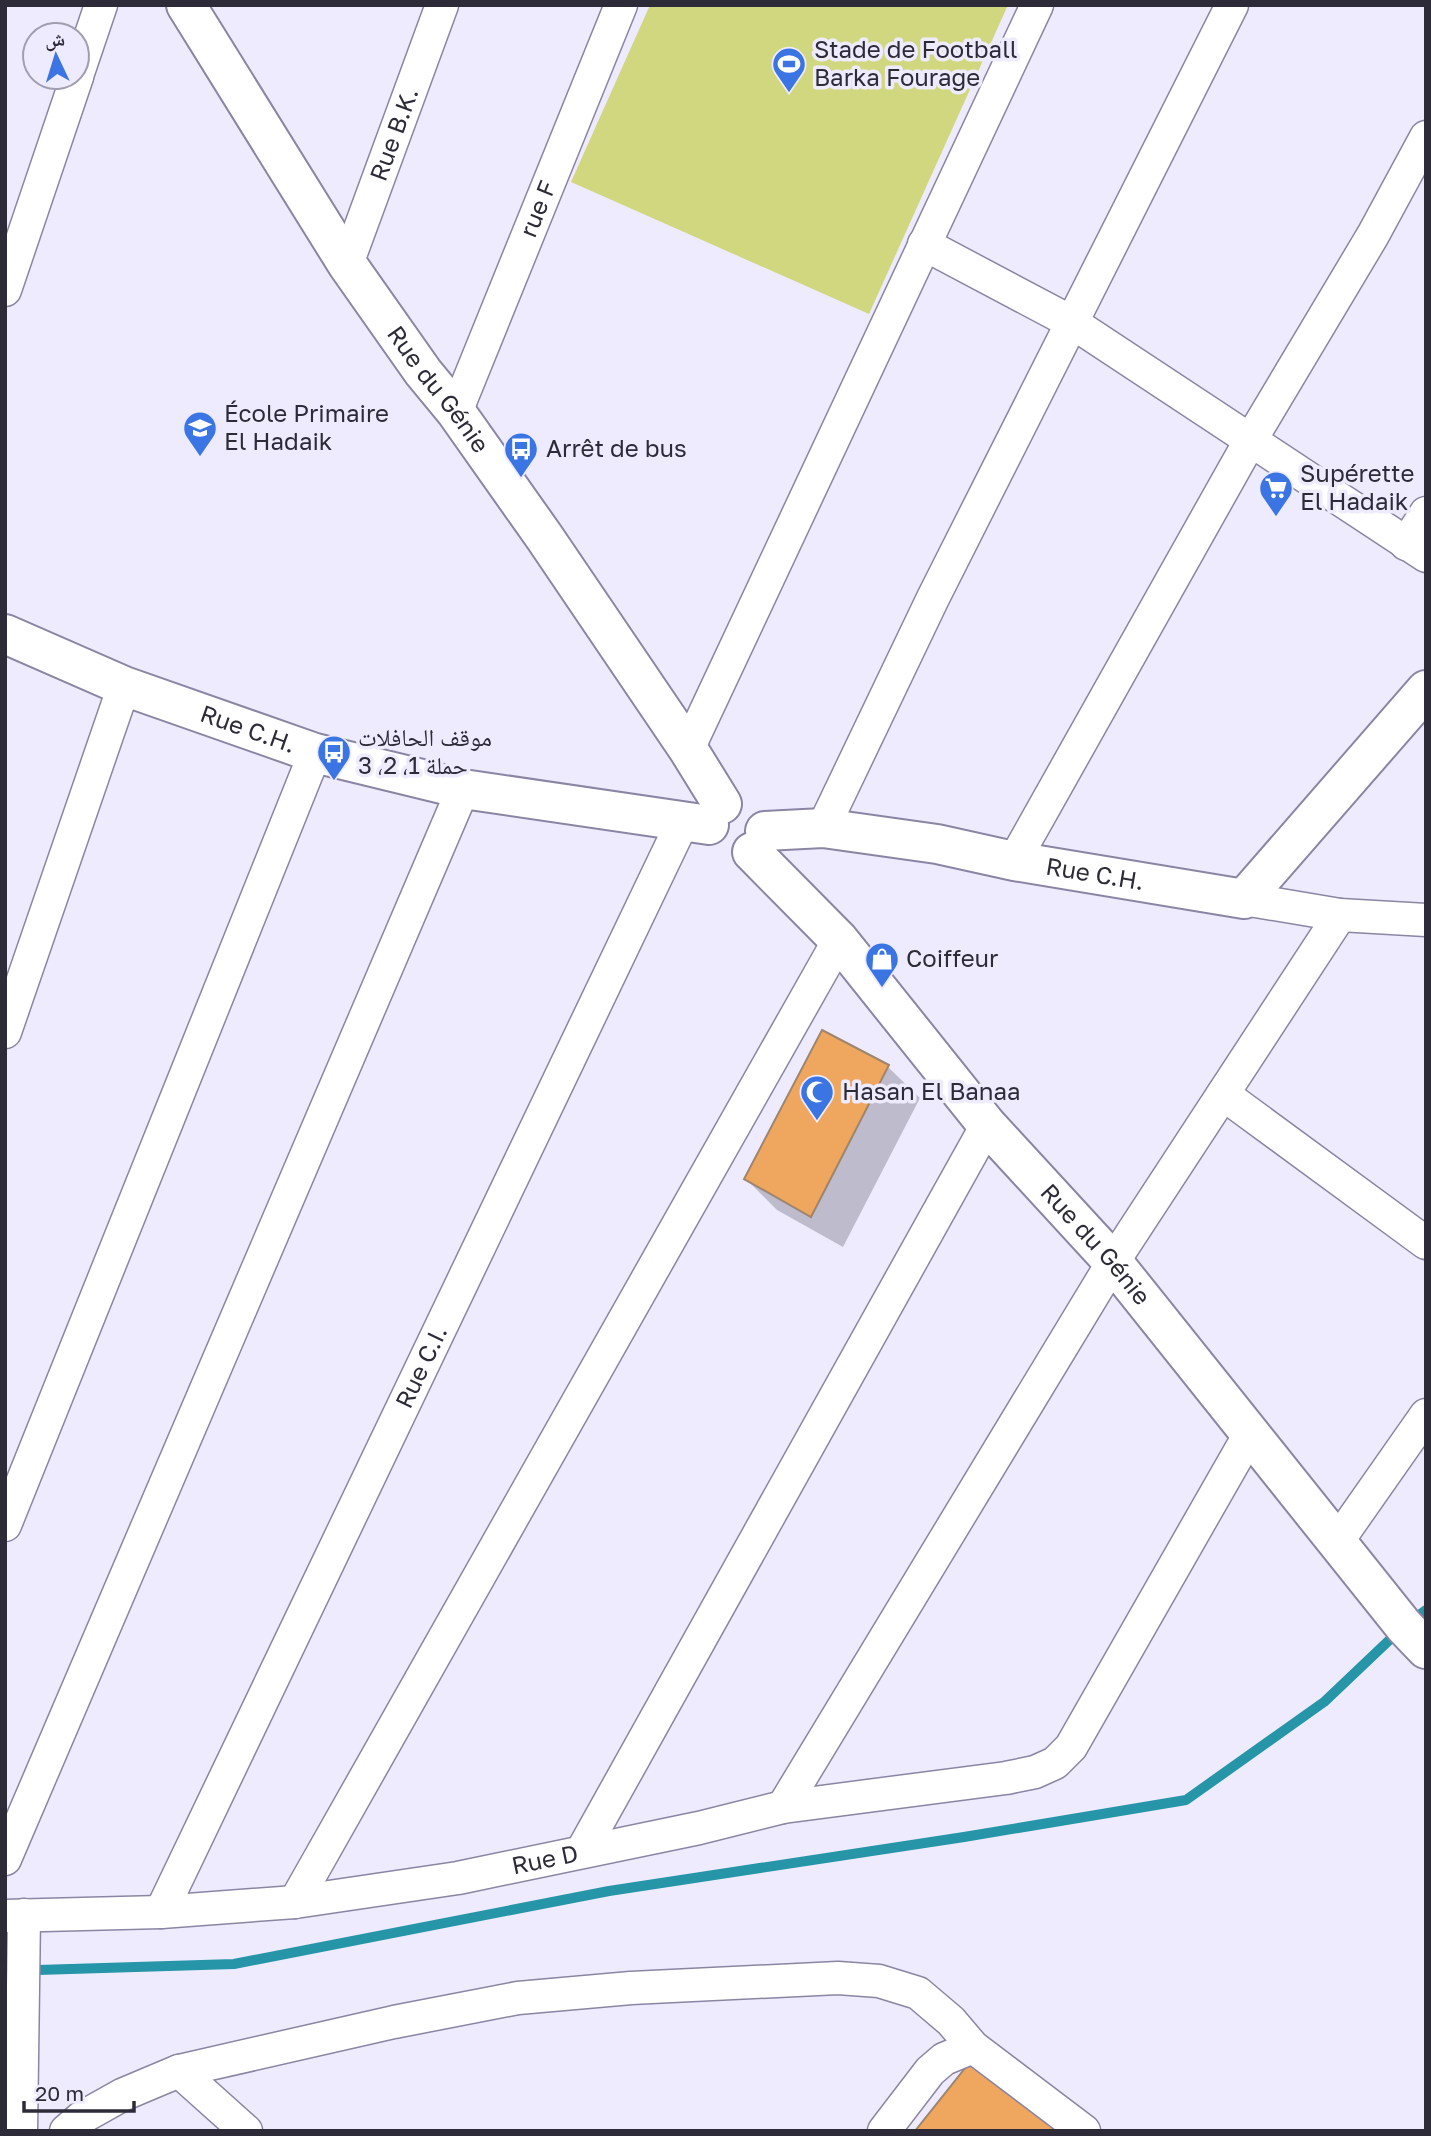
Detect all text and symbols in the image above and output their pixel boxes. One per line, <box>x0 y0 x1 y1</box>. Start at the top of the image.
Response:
north arrow <box>21 21 91 91</box>
text: ش <box>44 26 66 52</box>
place label: Stade de Football Barka Fourage <box>814 34 1018 91</box>
sports icon: Stade de Football Barka Fourage <box>770 45 808 94</box>
street label: Rue B.K. <box>363 83 423 185</box>
street label: rue F <box>513 176 561 241</box>
street label: Rue du Génie <box>382 320 496 458</box>
place label: École Primaire El Hadaik <box>224 398 389 455</box>
school or university icon: École Primaire El Hadaik <box>181 409 219 458</box>
bus stop icon: Arrêt de bus <box>502 430 540 479</box>
place label: Arrêt de bus <box>546 433 687 462</box>
place label: Supérette El Hadaik <box>1300 458 1414 515</box>
supermarket icon: Supérette El Hadaik <box>1257 469 1295 518</box>
street label: Rue C.H. <box>197 698 300 758</box>
place label: موقف الحافلات حملة 1، 2، 3 <box>358 722 492 779</box>
bus stop icon: موقف الحافلات حملة 1، 2، 3 <box>315 733 353 782</box>
street label: Rue C.H. <box>1044 851 1146 895</box>
shop icon: Coiffeur <box>863 940 901 989</box>
place label: Coiffeur <box>906 943 998 972</box>
mosque icon: Hasan El Banaa <box>798 1073 836 1122</box>
place label: Hasan El Banaa <box>842 1076 1021 1105</box>
street label: Rue du Génie <box>1035 1177 1157 1310</box>
street label: Rue C.I. <box>388 1321 452 1412</box>
street label: Rue D <box>509 1837 580 1880</box>
scale bar <box>24 2070 135 2114</box>
text: 20 m <box>35 2080 84 2106</box>

